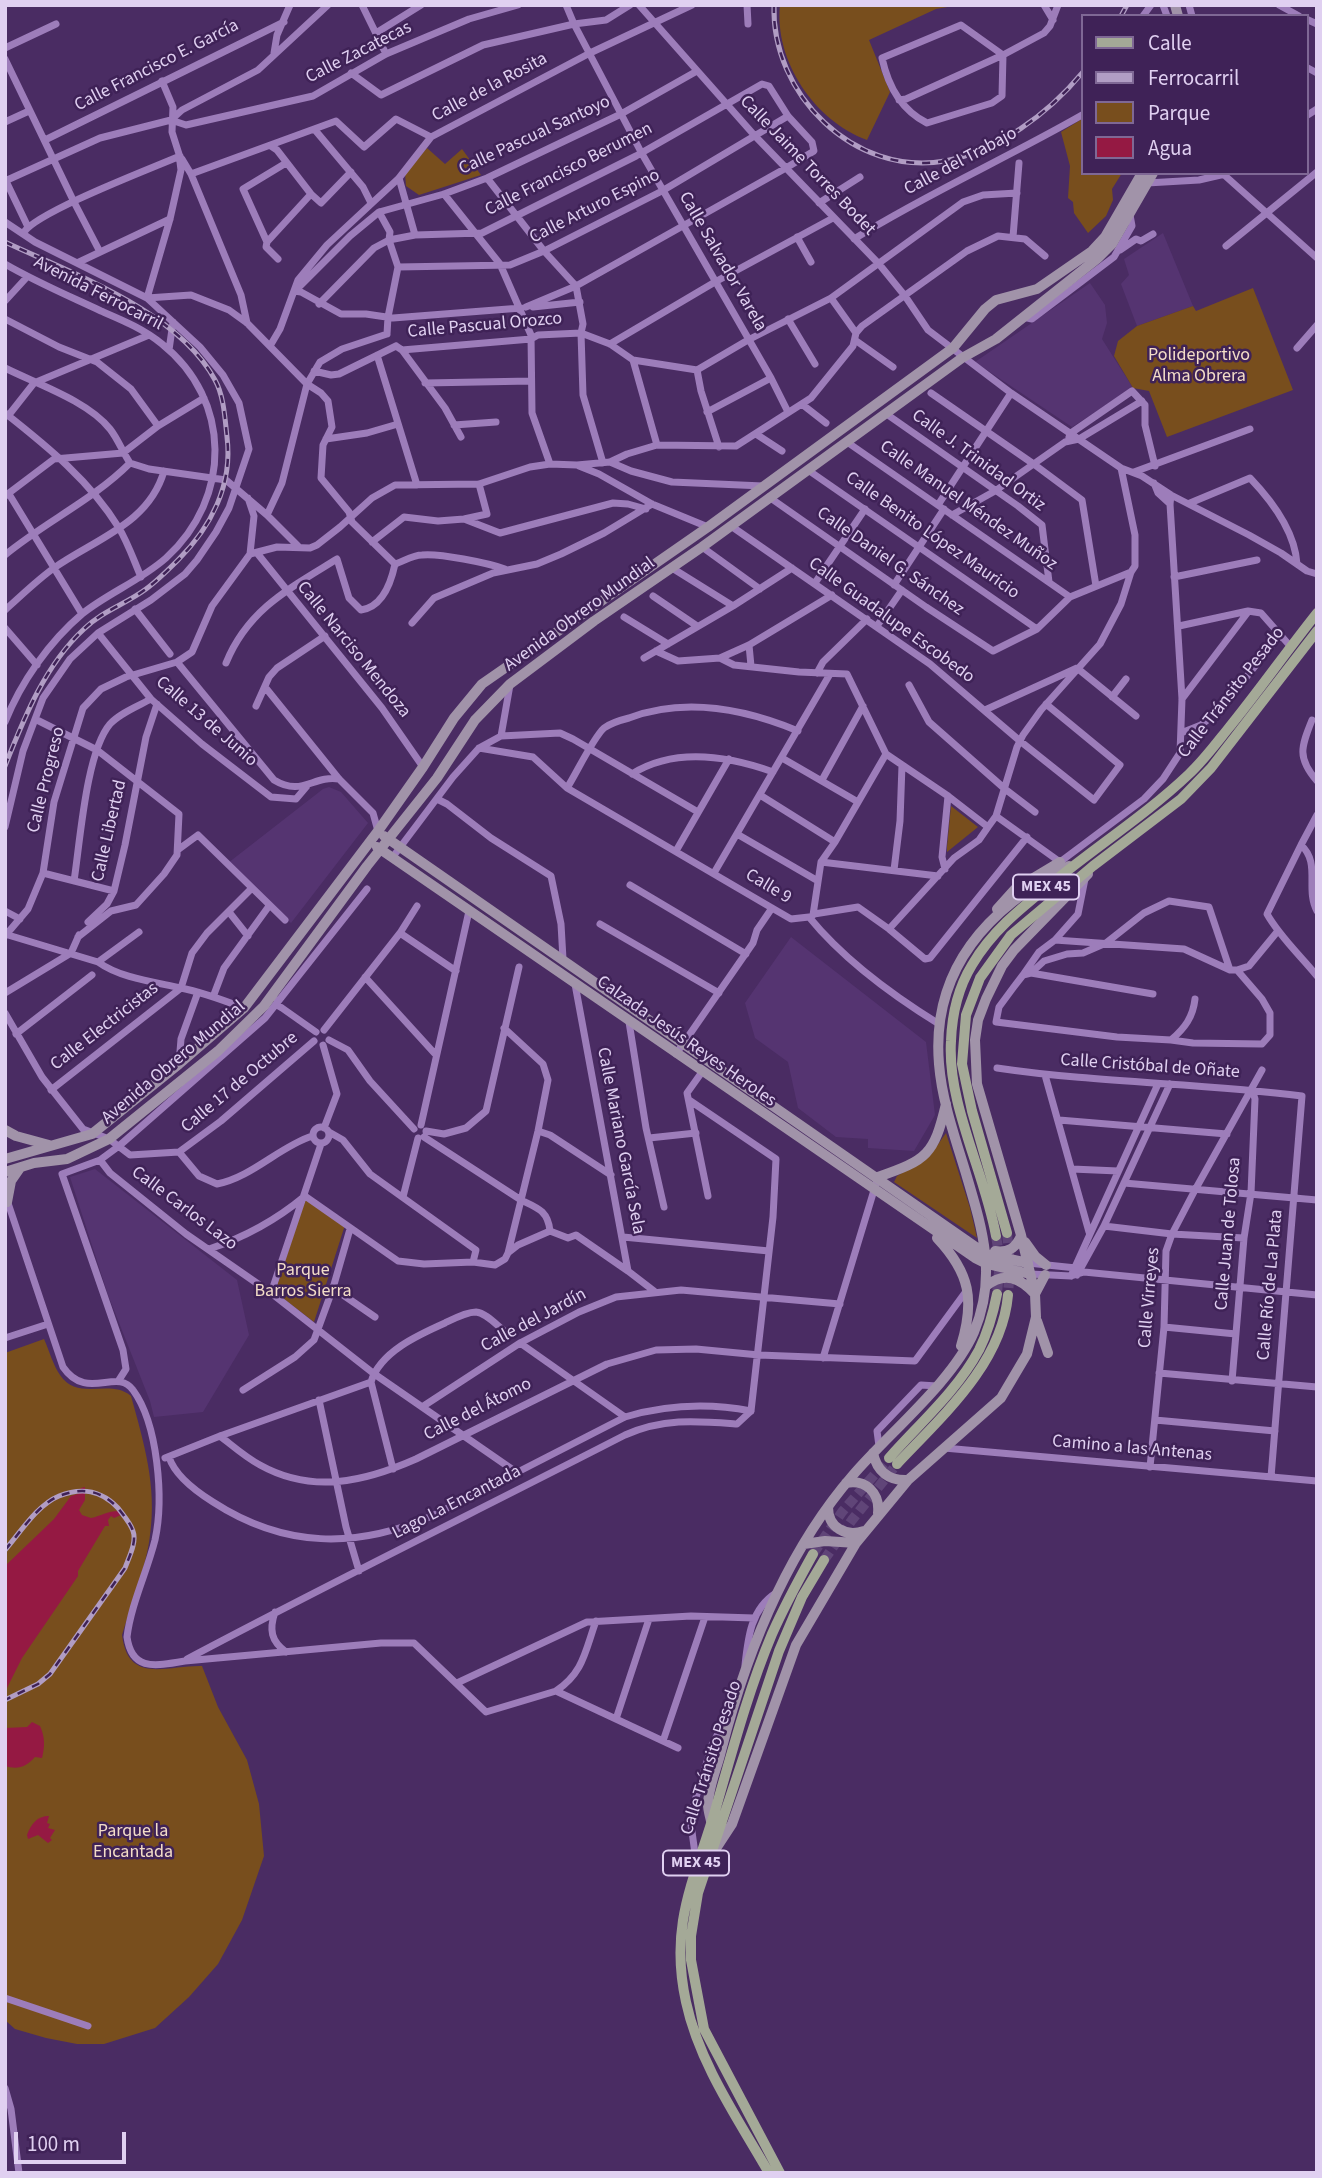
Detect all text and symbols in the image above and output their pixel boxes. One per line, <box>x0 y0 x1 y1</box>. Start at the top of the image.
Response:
legend <box>1080 14 1308 175</box>
street label: Calle Francisco E. García <box>71 15 243 117</box>
street label: Calle Zacatecas <box>303 17 415 89</box>
text: Calle <box>1148 28 1192 58</box>
street label: Calle de la Rosita <box>429 49 551 127</box>
text: Ferrocarril <box>1148 63 1239 93</box>
street label: Calle Pascual Santoyo <box>456 91 614 181</box>
street label: Calle Jaime Torres Bodet <box>734 91 880 241</box>
text: Parque <box>1148 98 1210 128</box>
street label: Calle Francisco Berumen <box>482 118 656 222</box>
street label: Calle del Trabajo <box>901 123 1021 201</box>
text: Agua <box>1148 133 1192 163</box>
street label: Calle Arturo Espino <box>526 165 664 249</box>
street label: Calle Salvador Varela <box>673 188 771 336</box>
street label: Avenida Ferrocarril <box>30 252 166 336</box>
street label: Calle Pascual Orozco <box>407 308 563 344</box>
park label: Polideportivo Alma Obrera <box>1148 345 1250 388</box>
street label: Calle J. Trinidad Ortiz <box>907 405 1049 517</box>
street label: Calle Manuel Méndez Muñoz <box>875 436 1061 576</box>
street label: Calle Benito López Mauricio <box>841 468 1023 604</box>
street label: Calle Daniel G. Sánchez <box>812 503 968 621</box>
street label: Avenida Obrero Mundial <box>500 553 660 677</box>
street label: Calle Guadalupe Escobedo <box>804 553 978 689</box>
street label: Calle Narciso Mendoza <box>291 577 415 723</box>
street label: Calle Tránsito Pesado <box>1174 623 1290 763</box>
street label: Calle 13 de Junio <box>151 672 261 772</box>
street label: Calle Progreso <box>23 725 71 835</box>
street label: Calle Libertad <box>88 778 132 884</box>
street label: Calle 9 <box>741 865 795 909</box>
road number: MEX 45 <box>1013 874 1079 900</box>
street label: Calzada Jesús Reyes Heroles <box>592 972 780 1112</box>
street label: Calle Electricistas <box>47 978 163 1076</box>
street label: Avenida Obrero Mundial <box>98 997 250 1129</box>
street label: Calle 17 de Octubre <box>177 1028 303 1138</box>
street label: Calle Mariano García Sela <box>591 1046 649 1236</box>
street label: Calle Cristóbal de Oñate <box>1060 1050 1240 1084</box>
street label: Calle Juan de Tolosa <box>1212 1157 1246 1311</box>
street label: Calle Carlos Lazo <box>127 1162 241 1256</box>
street label: Calle Río de La Plata <box>1254 1209 1288 1361</box>
street label: Calle Virreyes <box>1135 1247 1165 1349</box>
park label: Parque Barros Sierra <box>255 1260 351 1302</box>
street label: Calle del Jardín <box>478 1284 590 1358</box>
street label: Calle del Átomo <box>421 1374 535 1446</box>
street label: Camino a las Antenas <box>1051 1431 1213 1467</box>
street label: Lago La Encantada <box>389 1461 525 1545</box>
street label: Calle Tránsito Pesado <box>677 1678 747 1838</box>
park label: Parque la Encantada <box>93 1821 173 1864</box>
road number: MEX 45 <box>663 1851 729 1876</box>
scale bar <box>18 2118 130 2162</box>
text: 100 m <box>27 2129 80 2159</box>

